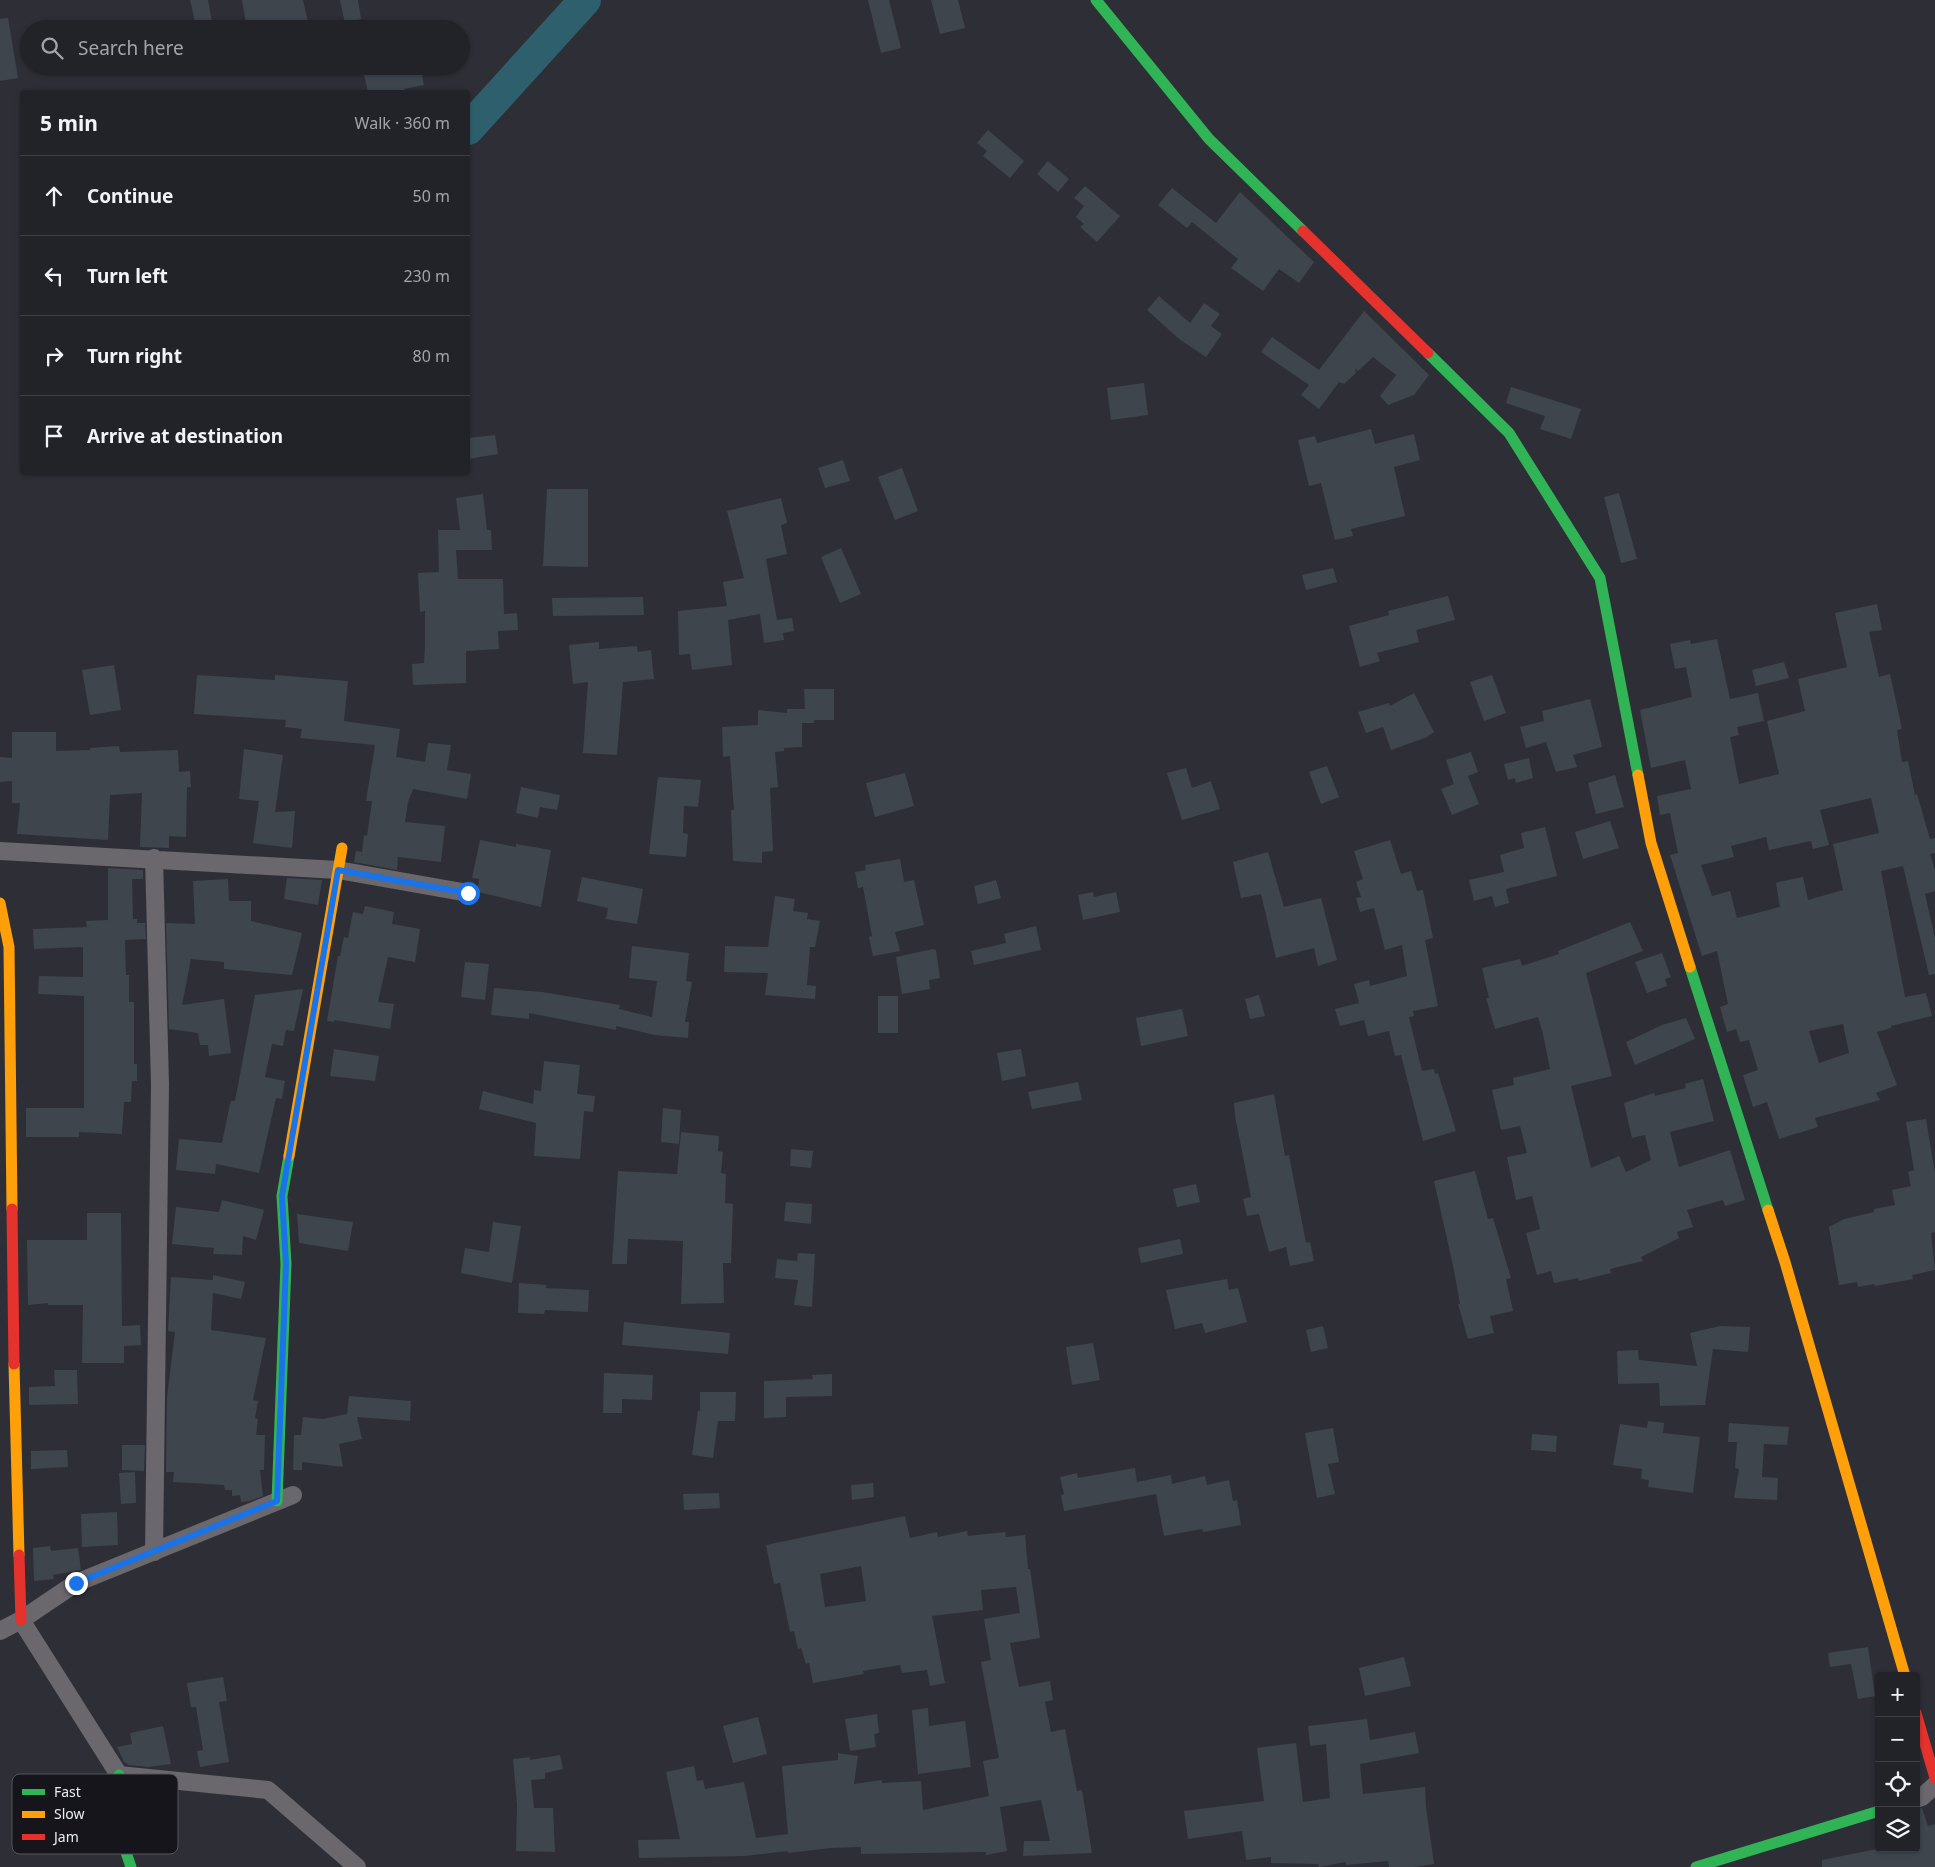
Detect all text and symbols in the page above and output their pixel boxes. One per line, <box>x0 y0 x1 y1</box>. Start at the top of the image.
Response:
search box <box>20 20 470 75</box>
icon: search <box>38 34 66 62</box>
text: Search here <box>78 35 184 61</box>
text: 5 min <box>40 109 98 137</box>
text: Walk · 360 m <box>355 112 450 134</box>
icon: ahead <box>40 182 68 210</box>
text: Continue <box>87 183 173 209</box>
text: 50 m <box>413 185 450 207</box>
icon: left <box>40 262 68 290</box>
text: Turn left <box>87 263 168 289</box>
text: 230 m <box>403 265 450 287</box>
icon: right <box>40 342 68 370</box>
text: Turn right <box>87 343 182 369</box>
text: 80 m <box>413 345 450 367</box>
icon: arrive <box>40 422 68 450</box>
text: Arrive at destination <box>87 423 283 449</box>
route start <box>457 882 480 905</box>
route end <box>65 1572 88 1595</box>
map controls <box>1875 1672 1920 1852</box>
button: + <box>1875 1672 1920 1717</box>
button: − <box>1875 1717 1920 1762</box>
button: locate <box>1875 1762 1920 1807</box>
legend <box>12 1774 178 1854</box>
text: Fast <box>54 1782 81 1801</box>
text: Slow <box>54 1804 85 1823</box>
button: layers <box>1875 1807 1920 1852</box>
text: Jam <box>52 1827 79 1846</box>

